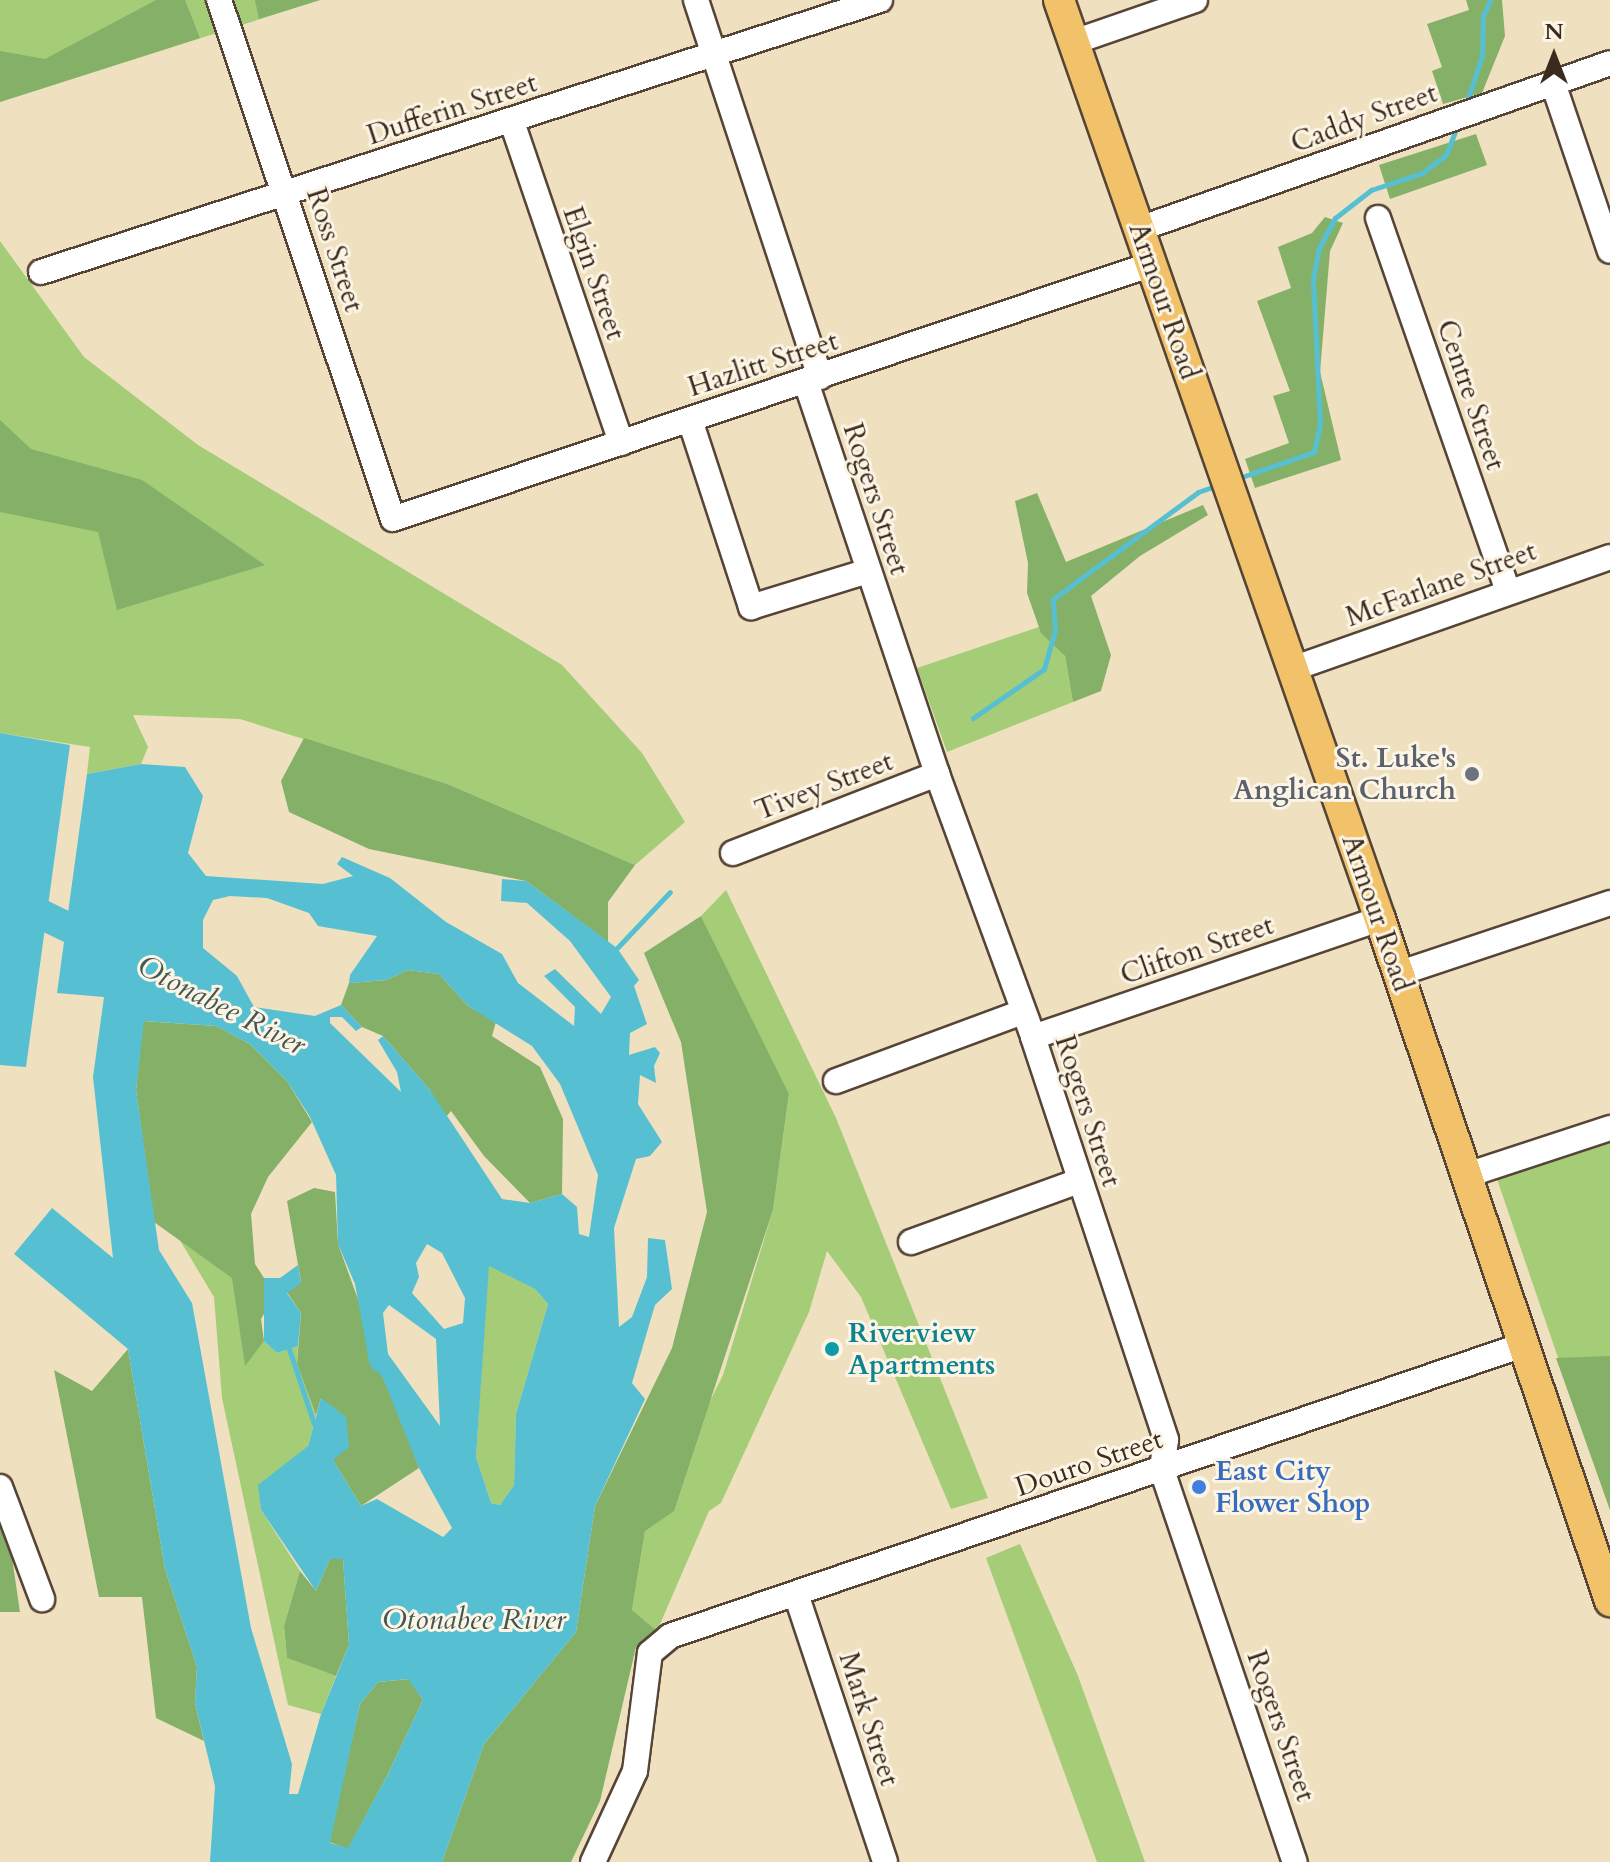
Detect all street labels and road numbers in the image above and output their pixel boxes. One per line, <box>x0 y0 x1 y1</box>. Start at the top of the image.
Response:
street label: Dufferin Street <box>363 66 541 152</box>
street label: Caddy Street <box>1286 76 1442 160</box>
street label: Ross Street <box>299 184 371 316</box>
street label: Elgin Street <box>556 202 632 344</box>
street label: Armour Road <box>1121 218 1207 384</box>
street label: Centre Street <box>1430 315 1512 475</box>
street label: Hazlitt Street <box>684 324 842 404</box>
street label: Rogers Street <box>836 419 916 579</box>
street label: McFarlane Street <box>1341 534 1541 634</box>
street label: Tivey Street <box>750 744 898 828</box>
street label: Armour Road <box>1334 830 1420 996</box>
street label: Clifton Street <box>1116 908 1278 992</box>
street label: Rogers Street <box>1048 1031 1128 1191</box>
street label: Douro Street <box>1011 1422 1167 1504</box>
street label: Rogers Street <box>1239 1646 1323 1806</box>
street label: Mark Street <box>832 1648 906 1790</box>

